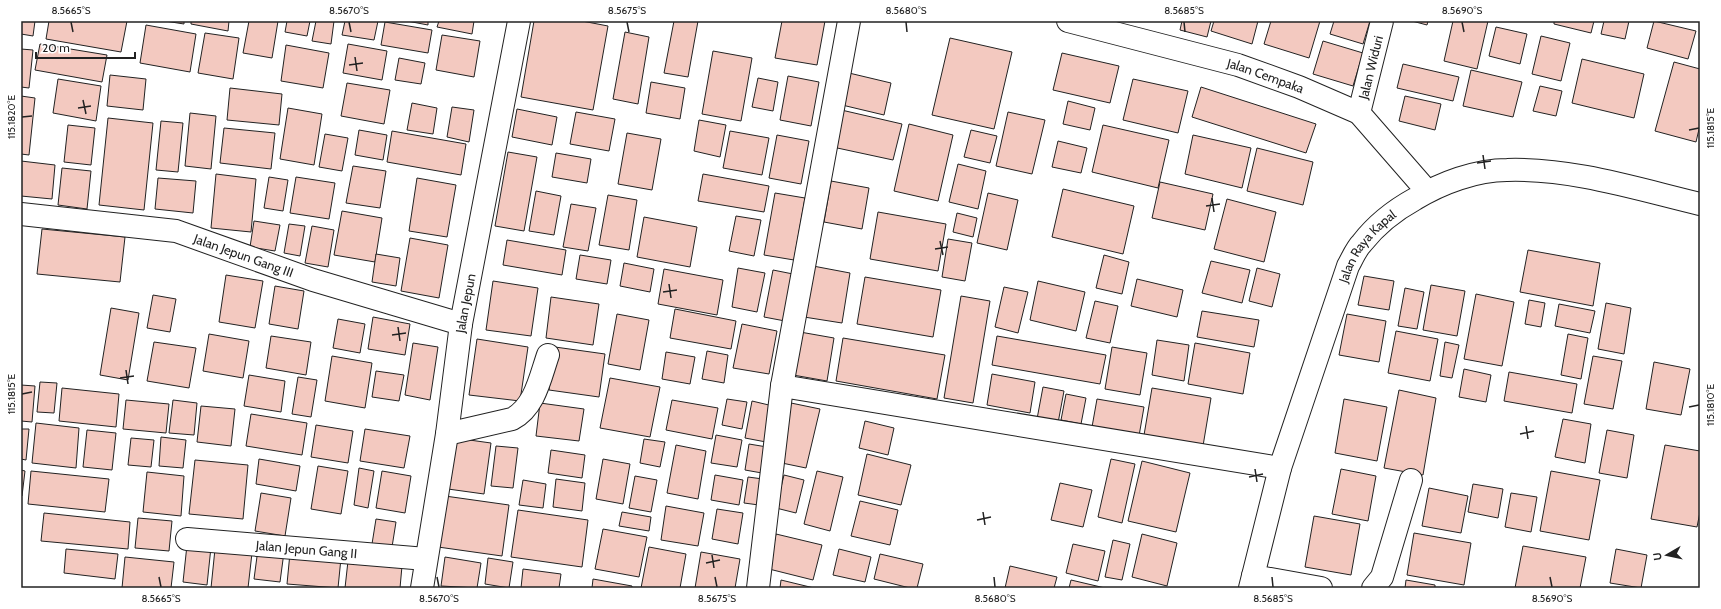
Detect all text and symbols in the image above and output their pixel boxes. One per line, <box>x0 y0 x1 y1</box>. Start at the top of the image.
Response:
text: 8.5665°S <box>51 4 91 17</box>
text: 8.5670°S <box>329 4 369 17</box>
text: 8.5675°S <box>608 4 646 17</box>
text: 8.5680°S <box>885 4 927 17</box>
text: 8.5685°S <box>1164 4 1204 17</box>
text: 8.5690°S <box>1442 4 1482 17</box>
scale bar <box>36 34 135 60</box>
street label: Jalan Widuri <box>1355 34 1386 102</box>
text: 20 m <box>42 40 70 55</box>
street label: Jalan Cempaka <box>1225 54 1307 97</box>
text: 115.1820°E <box>5 95 18 139</box>
text: 115.1815°E <box>1704 107 1717 148</box>
street label: Jalan Raya Kapal <box>1335 206 1399 286</box>
street label: Jalan Jepun Gang III <box>191 230 296 280</box>
street label: Jalan Jepun <box>452 272 478 335</box>
text: 115.1815°E <box>5 373 18 414</box>
text: 115.1810°E <box>1704 384 1717 426</box>
north arrow <box>1647 535 1687 575</box>
street label: Jalan Jepun Gang II <box>254 537 358 561</box>
text: U <box>1650 551 1665 562</box>
text: 8.5665°S <box>141 592 181 605</box>
text: 8.5670°S <box>419 592 459 605</box>
text: 8.5675°S <box>698 592 736 605</box>
text: 8.5680°S <box>974 592 1016 605</box>
text: 8.5685°S <box>1253 592 1293 605</box>
text: 8.5690°S <box>1532 592 1572 605</box>

